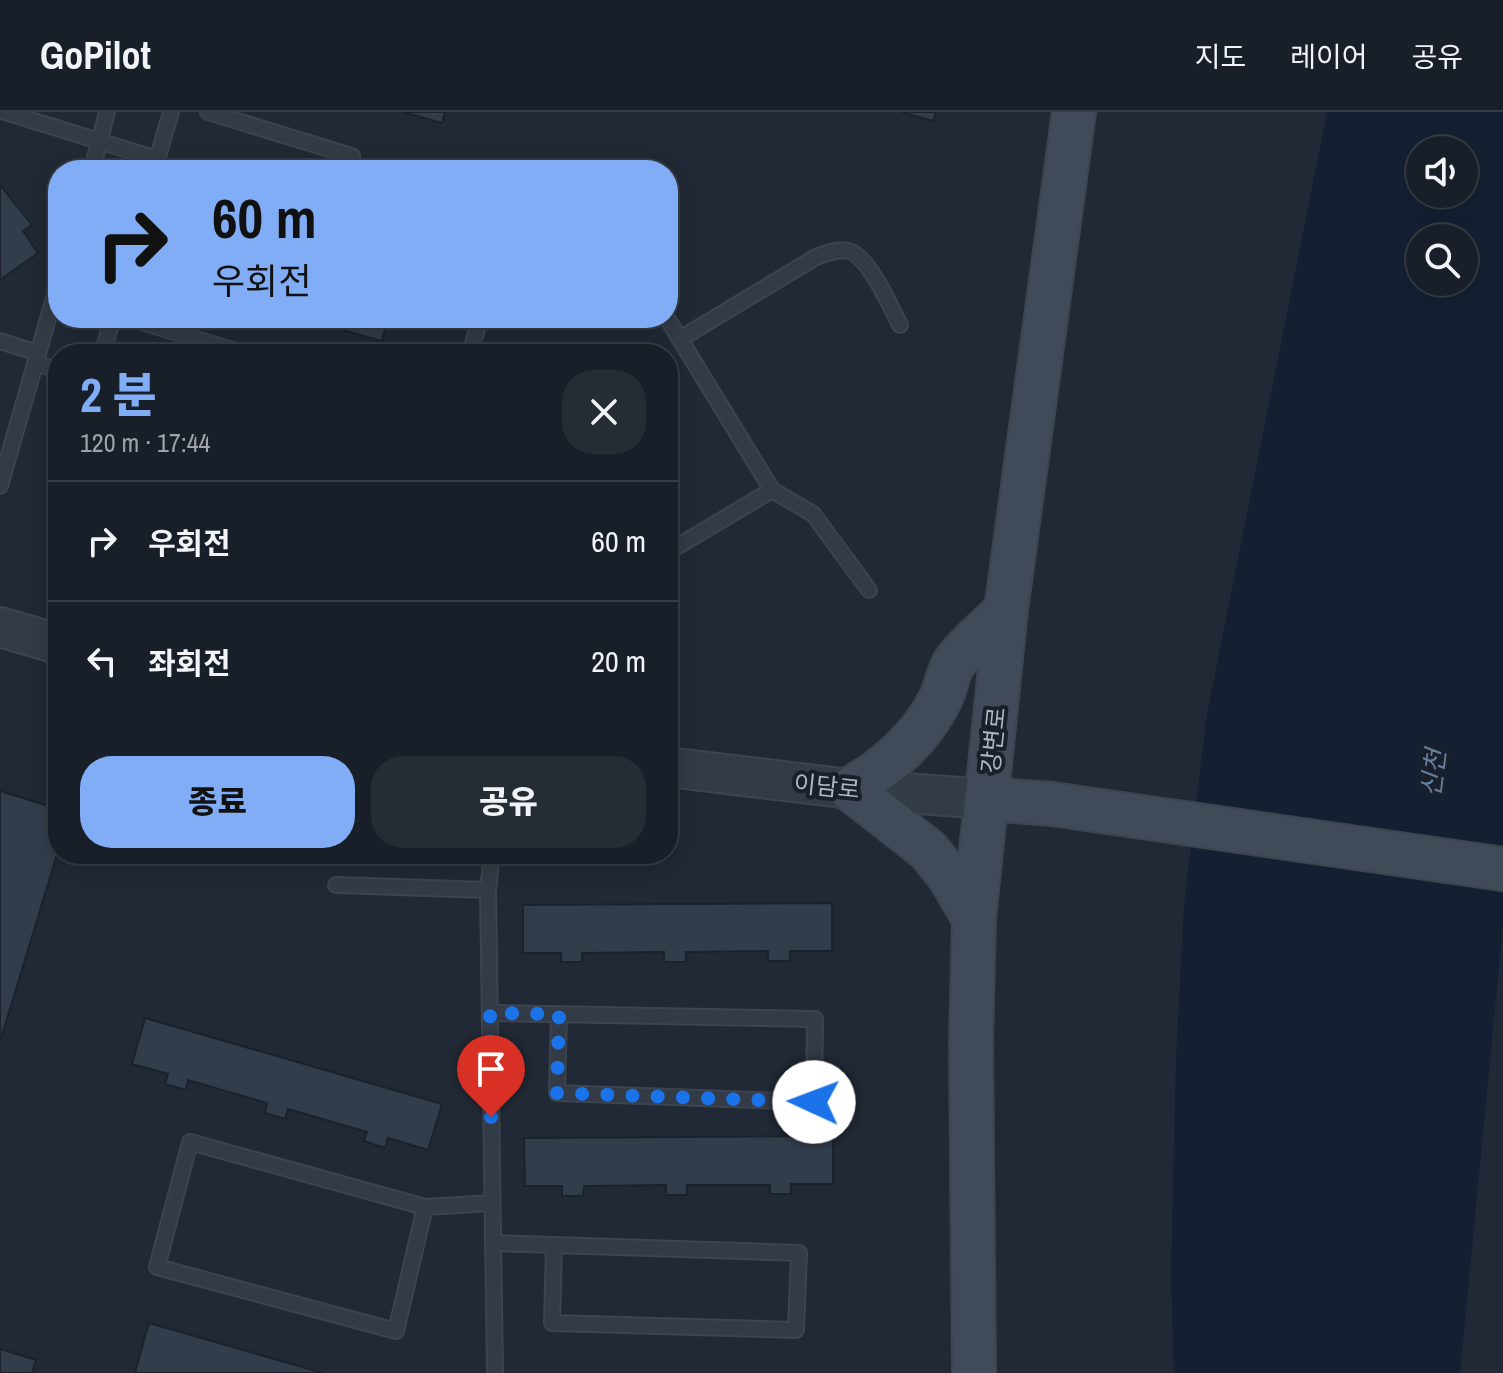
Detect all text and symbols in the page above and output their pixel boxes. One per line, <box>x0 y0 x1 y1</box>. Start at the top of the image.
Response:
text: GoPilot <box>40 30 151 81</box>
text: 지도 <box>1195 38 1246 76</box>
text: 레이어 <box>1290 38 1367 76</box>
text: 공유 <box>1411 38 1463 76</box>
map controls <box>1406 136 1478 296</box>
button: sound <box>1406 136 1478 208</box>
text: 60 m <box>212 180 317 255</box>
icon: right <box>80 192 184 296</box>
button: search <box>1406 224 1478 296</box>
text: 우회전 <box>212 257 311 305</box>
text: 2 분 <box>80 362 157 427</box>
button: close <box>562 370 646 454</box>
text: 120 m · 17:44 <box>80 425 210 460</box>
icon: right <box>80 519 124 563</box>
text: 60 m <box>591 521 646 561</box>
text: 우회전 <box>148 523 231 563</box>
icon: left <box>80 639 124 683</box>
text: 20 m <box>591 641 646 681</box>
text: 좌회전 <box>148 643 231 683</box>
street label: 강변로 <box>974 705 1012 775</box>
water label: 신천 <box>1413 744 1454 799</box>
button: 종료 <box>80 756 355 848</box>
button: 공유 <box>371 756 646 848</box>
street label: 이담로 <box>792 767 862 805</box>
pin <box>457 1035 525 1117</box>
icon: arrive <box>469 1047 513 1091</box>
position arrow <box>772 1060 856 1144</box>

